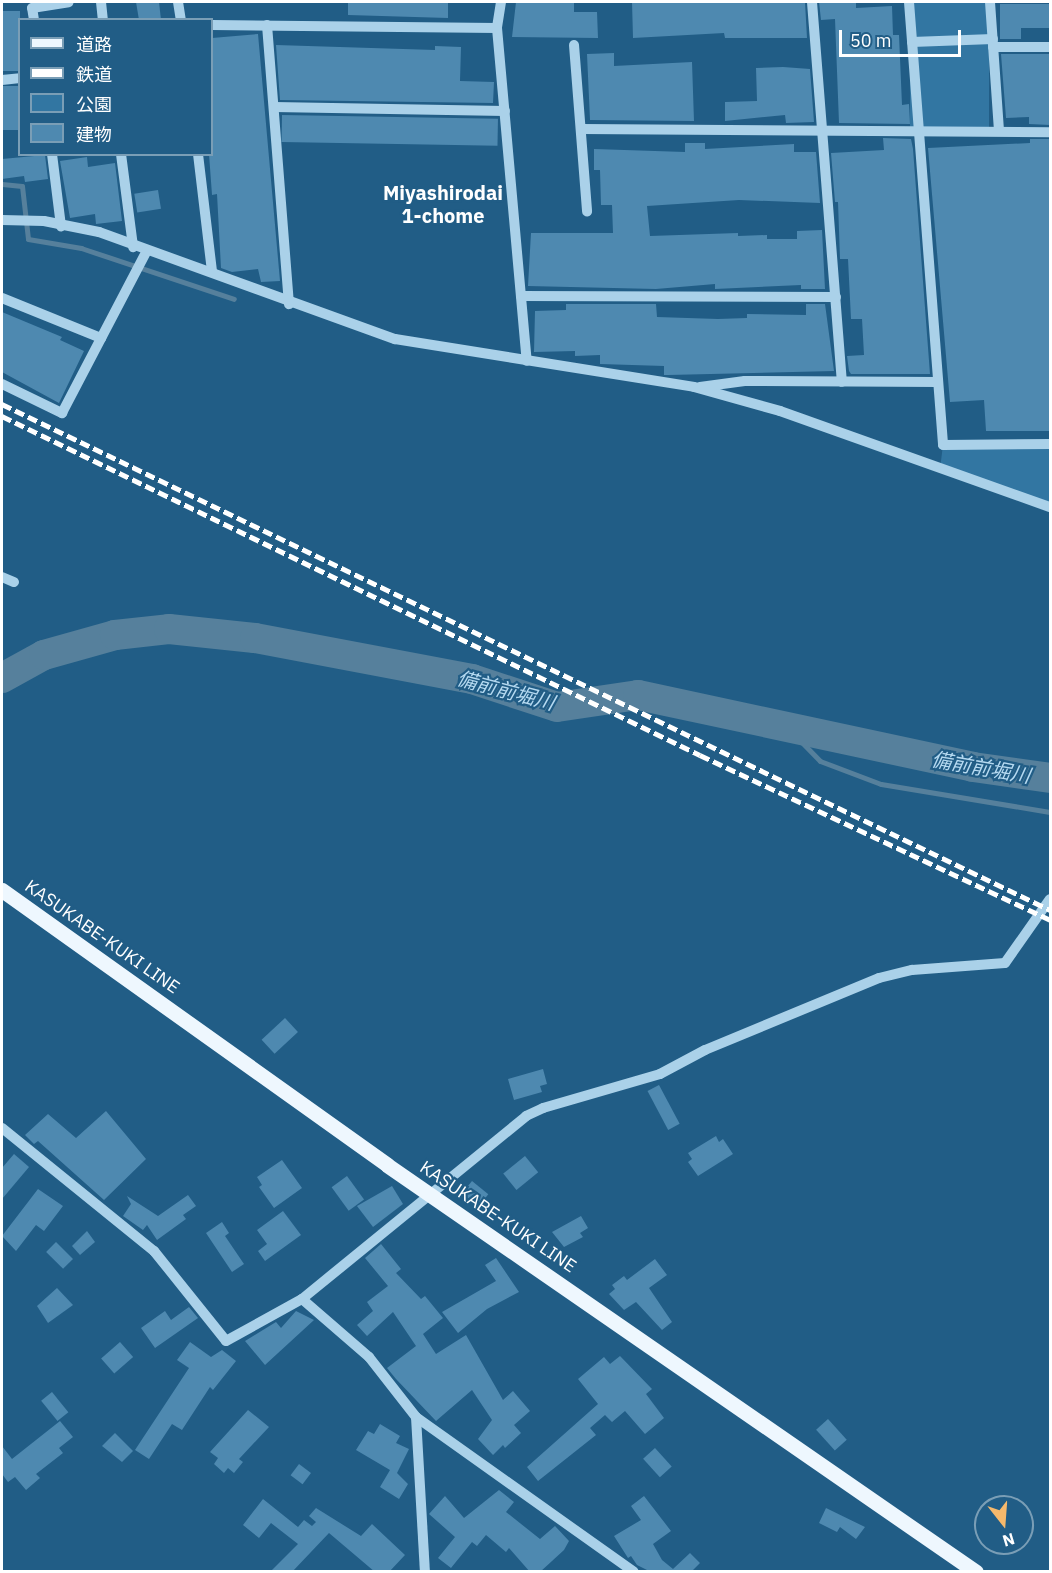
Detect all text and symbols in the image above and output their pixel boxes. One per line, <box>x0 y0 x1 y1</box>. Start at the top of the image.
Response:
legend <box>18 18 213 156</box>
scale bar <box>842 18 964 56</box>
text: 50 m <box>850 29 892 52</box>
text: 道路 <box>76 33 112 56</box>
text: 鉄道 <box>76 63 112 86</box>
text: 公園 <box>76 93 112 116</box>
text: 建物 <box>76 123 112 146</box>
district label: Miyashirodai 1-chome <box>383 180 503 227</box>
water label: 備前前堀川 <box>455 665 557 715</box>
water label: 備前前堀川 <box>930 746 1032 788</box>
street label: KASUKABE-KUKI LINE <box>20 875 184 999</box>
street label: KASUKABE-KUKI LINE <box>416 1157 580 1277</box>
north arrow <box>974 1495 1034 1555</box>
text: N <box>1000 1529 1017 1552</box>

